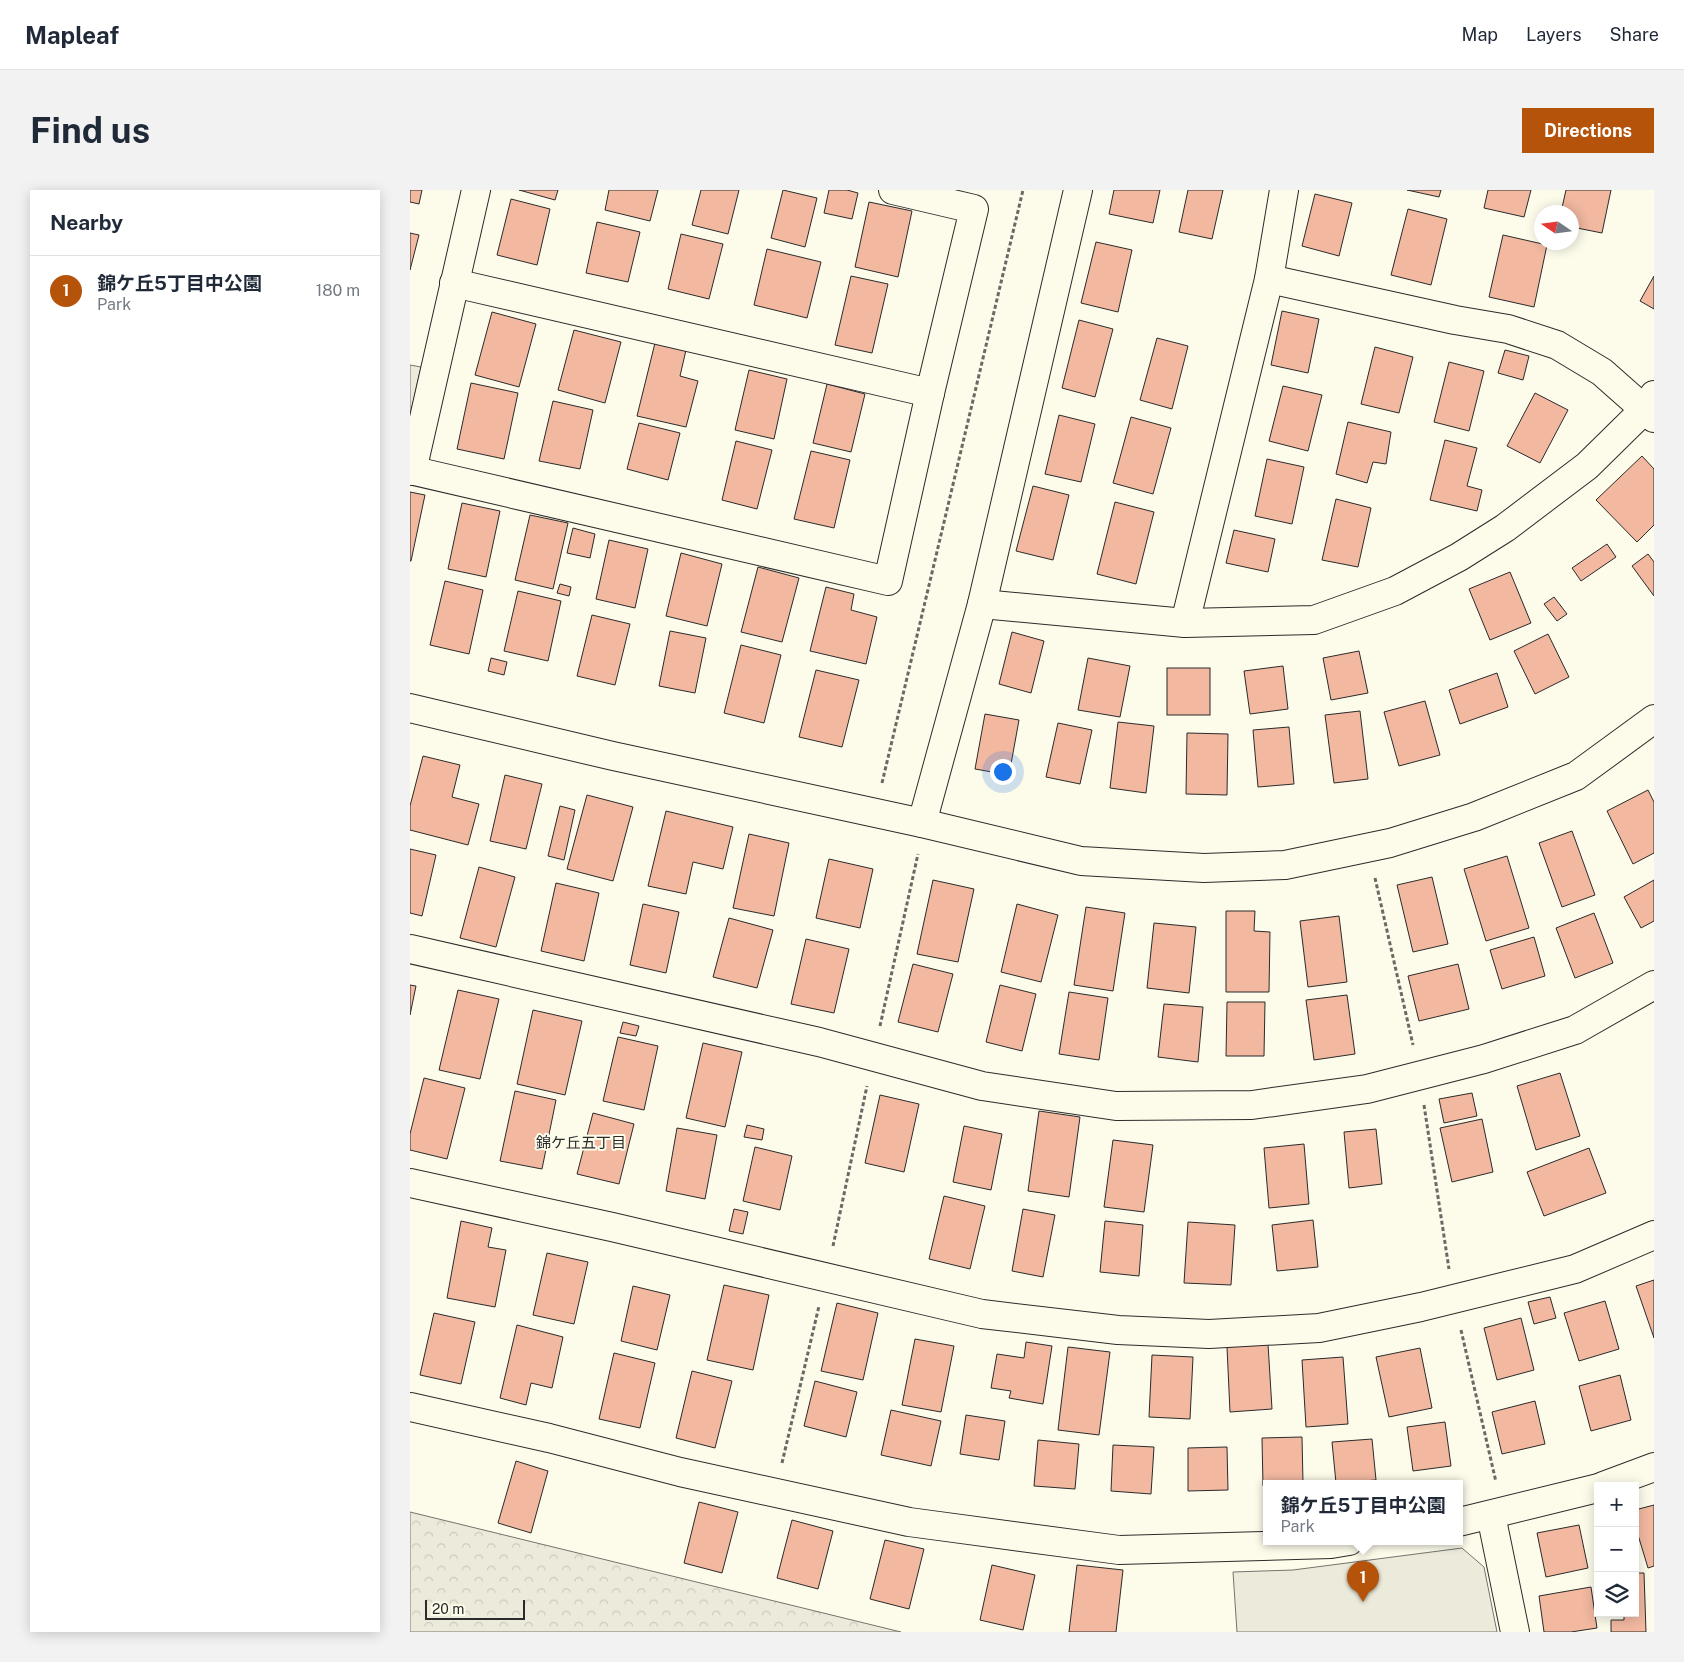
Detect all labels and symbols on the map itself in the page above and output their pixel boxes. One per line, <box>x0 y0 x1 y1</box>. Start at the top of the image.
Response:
north arrow <box>1534 205 1579 250</box>
your location <box>990 759 1016 785</box>
district label: 錦ケ丘五丁目 <box>536 1134 626 1151</box>
pin: 1 <box>1347 1561 1379 1602</box>
scale bar <box>425 1597 525 1620</box>

